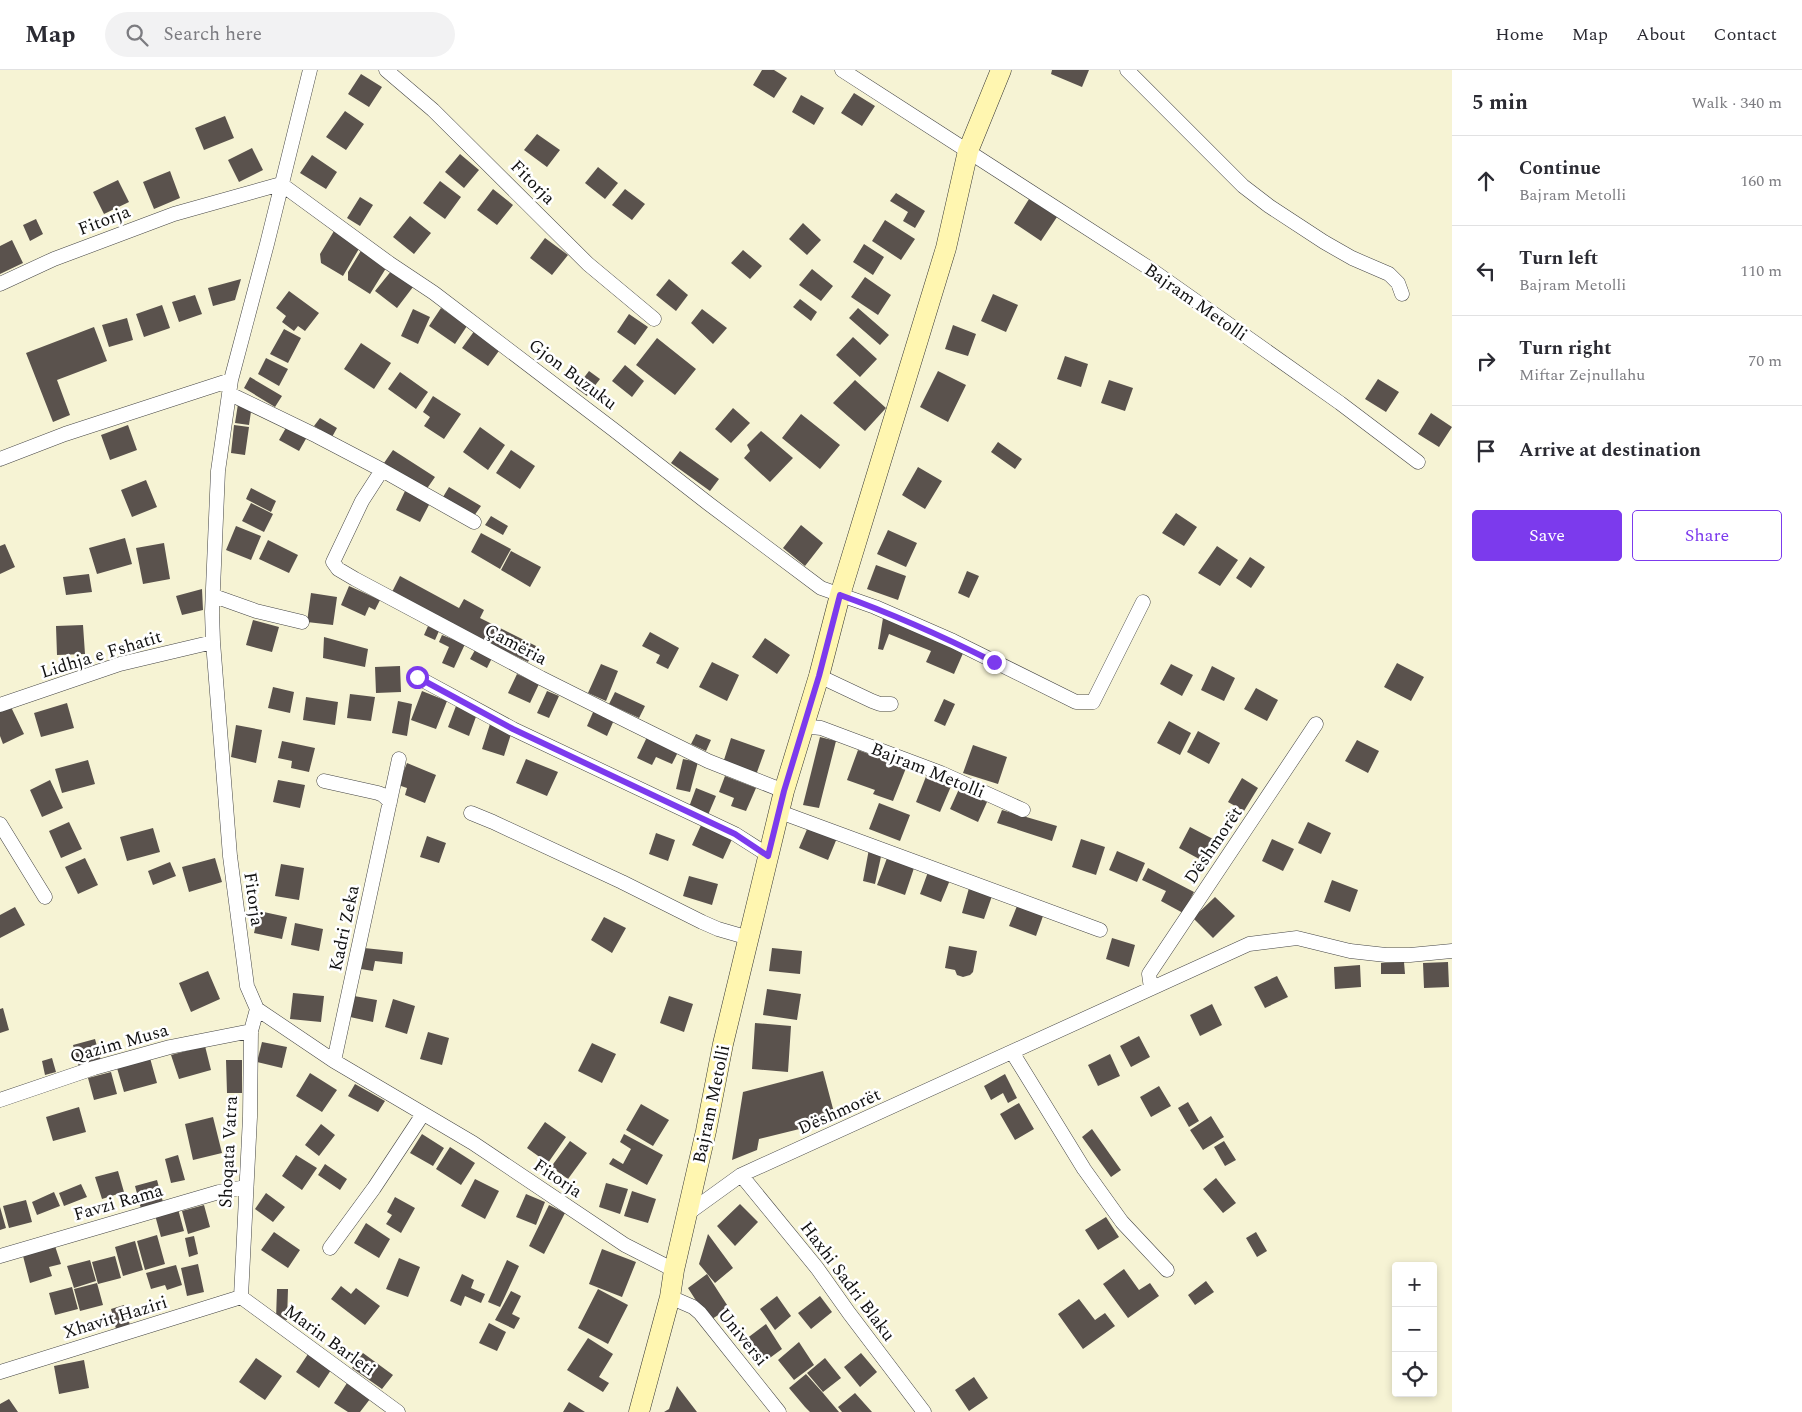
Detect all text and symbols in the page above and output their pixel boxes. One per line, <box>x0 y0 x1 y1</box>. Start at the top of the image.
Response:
search box <box>105 12 455 57</box>
text: Map <box>25 17 75 53</box>
text: Search here <box>163 20 262 49</box>
icon: search <box>123 21 151 49</box>
text: Home <box>1495 21 1544 48</box>
text: Map <box>1572 21 1608 48</box>
text: About <box>1636 21 1686 48</box>
text: Contact <box>1714 21 1777 48</box>
text: 5 min <box>1472 87 1528 119</box>
text: Walk · 340 m <box>1691 91 1782 115</box>
street label: Fitorja <box>504 154 561 211</box>
text: Continue <box>1519 154 1601 183</box>
icon: ahead <box>1472 167 1500 195</box>
text: 160 m <box>1740 169 1782 193</box>
text: Bajram Metolli <box>1519 183 1626 207</box>
street label: Fitorja <box>74 198 134 243</box>
text: Turn left <box>1519 244 1598 273</box>
street label: Bajram Metolli <box>1139 257 1253 348</box>
icon: left <box>1472 257 1500 285</box>
text: 110 m <box>1740 259 1782 283</box>
text: Bajram Metolli <box>1519 273 1626 297</box>
street label: Gjon Buzuku <box>523 332 623 417</box>
text: Turn right <box>1519 334 1612 363</box>
icon: right <box>1472 347 1500 375</box>
text: 70 m <box>1748 349 1782 373</box>
text: Miftar Zejnullahu <box>1519 363 1645 387</box>
text: Arrive at destination <box>1519 436 1701 465</box>
icon: arrive <box>1472 437 1500 465</box>
button: Save <box>1472 510 1622 561</box>
button: Share <box>1632 510 1782 561</box>
street label: Çamëria <box>480 617 552 672</box>
street label: Lidhja e Fshatit <box>37 623 165 686</box>
route end <box>983 651 1006 674</box>
route start <box>406 666 429 689</box>
street label: Bajram Metolli <box>867 735 989 806</box>
street label: Dëshmorët <box>1178 801 1249 889</box>
street label: Fitorja <box>236 870 271 928</box>
street label: Kadri Zeka <box>322 882 367 974</box>
street label: Qazim Musa <box>67 1016 172 1070</box>
street label: Bajram Metolli <box>686 1042 737 1166</box>
street label: Dëshmorët <box>793 1081 885 1142</box>
street label: Shoqata Vatra <box>212 1095 245 1209</box>
street label: Fitorja <box>528 1152 588 1205</box>
street label: Favzi Rama <box>70 1177 166 1228</box>
street label: Haxhi Sadri Blaku <box>793 1215 902 1347</box>
map controls <box>1392 1262 1437 1397</box>
button: + <box>1392 1262 1437 1307</box>
street label: Xhavit Haziri <box>60 1289 171 1346</box>
street label: Marin Barleti <box>278 1298 381 1383</box>
street label: Universi <box>711 1302 775 1372</box>
button: − <box>1392 1307 1437 1352</box>
button: locate <box>1392 1352 1437 1397</box>

